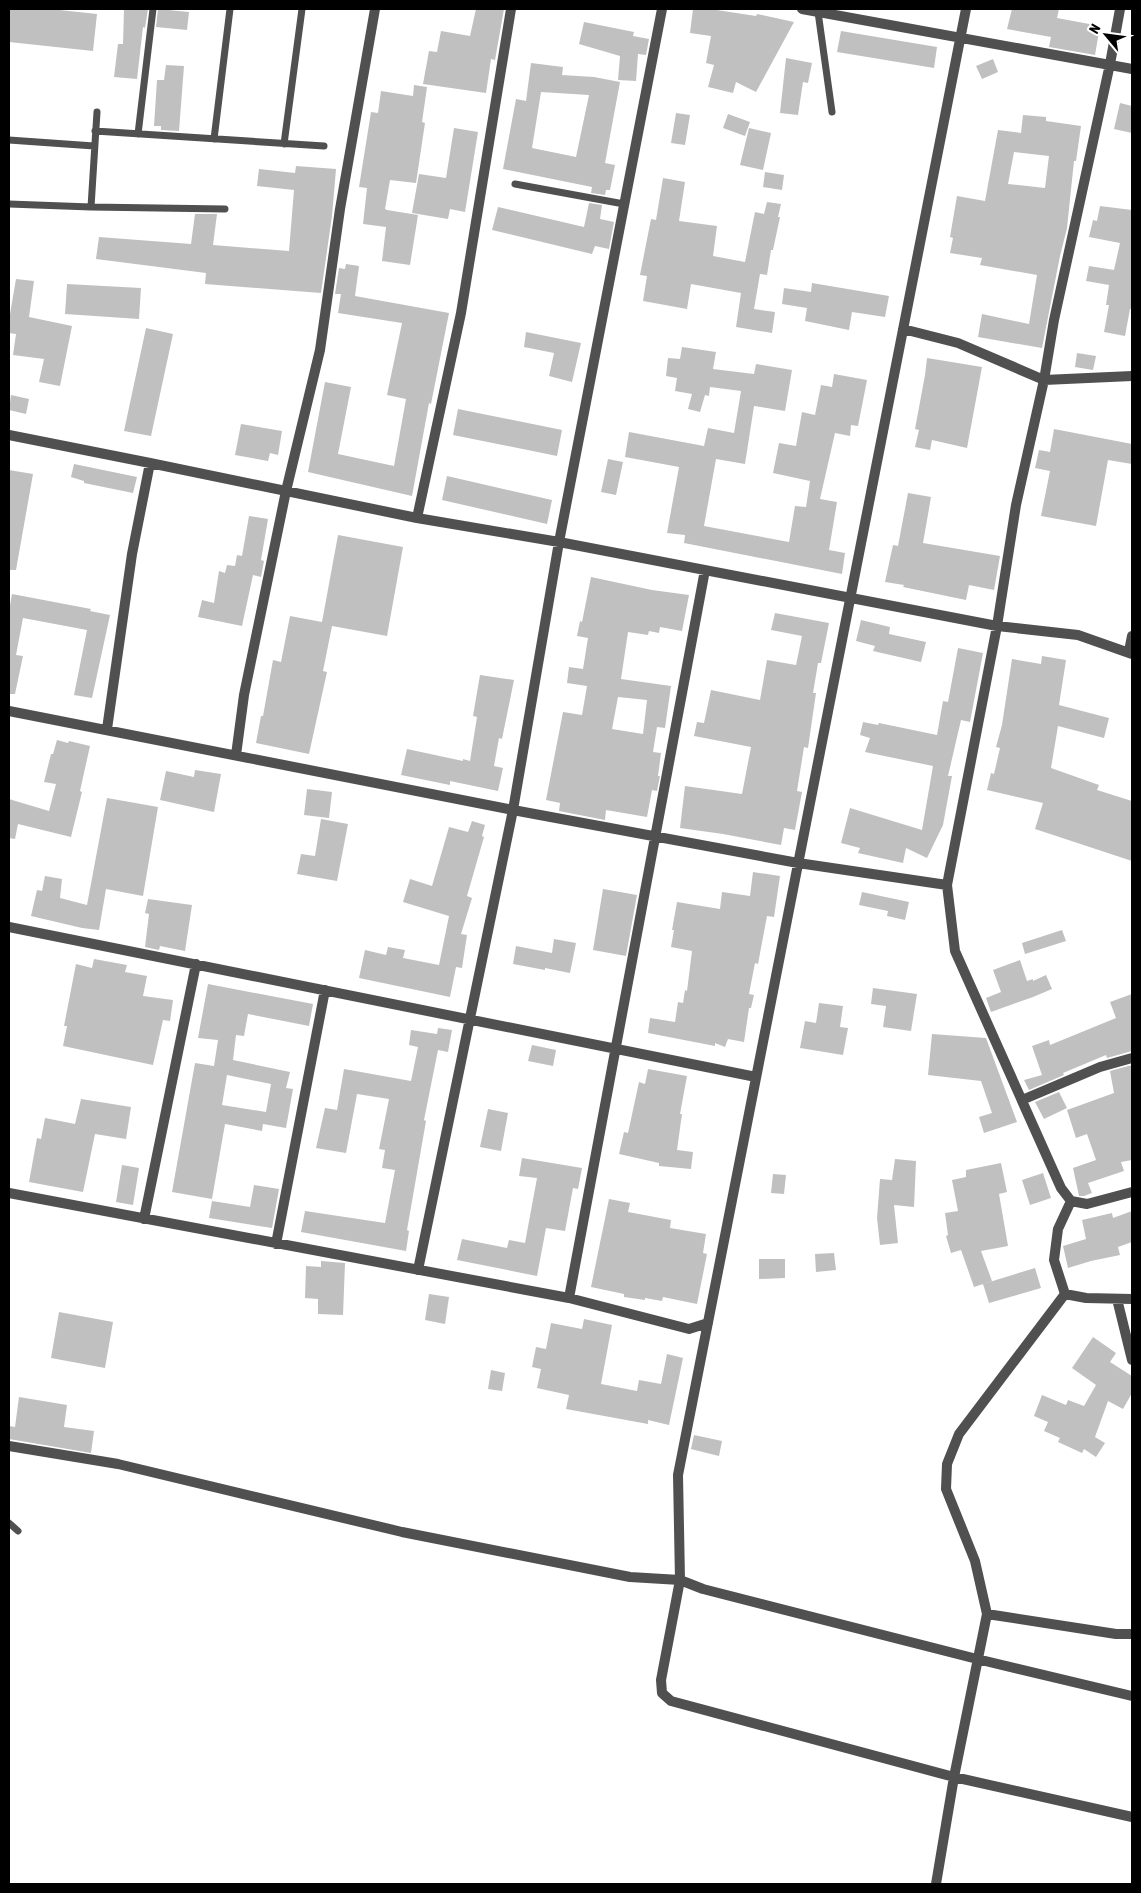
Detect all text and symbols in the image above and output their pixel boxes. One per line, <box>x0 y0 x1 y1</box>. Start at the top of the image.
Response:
north arrow <box>1081 10 1131 60</box>
text: N <box>1086 21 1104 36</box>

